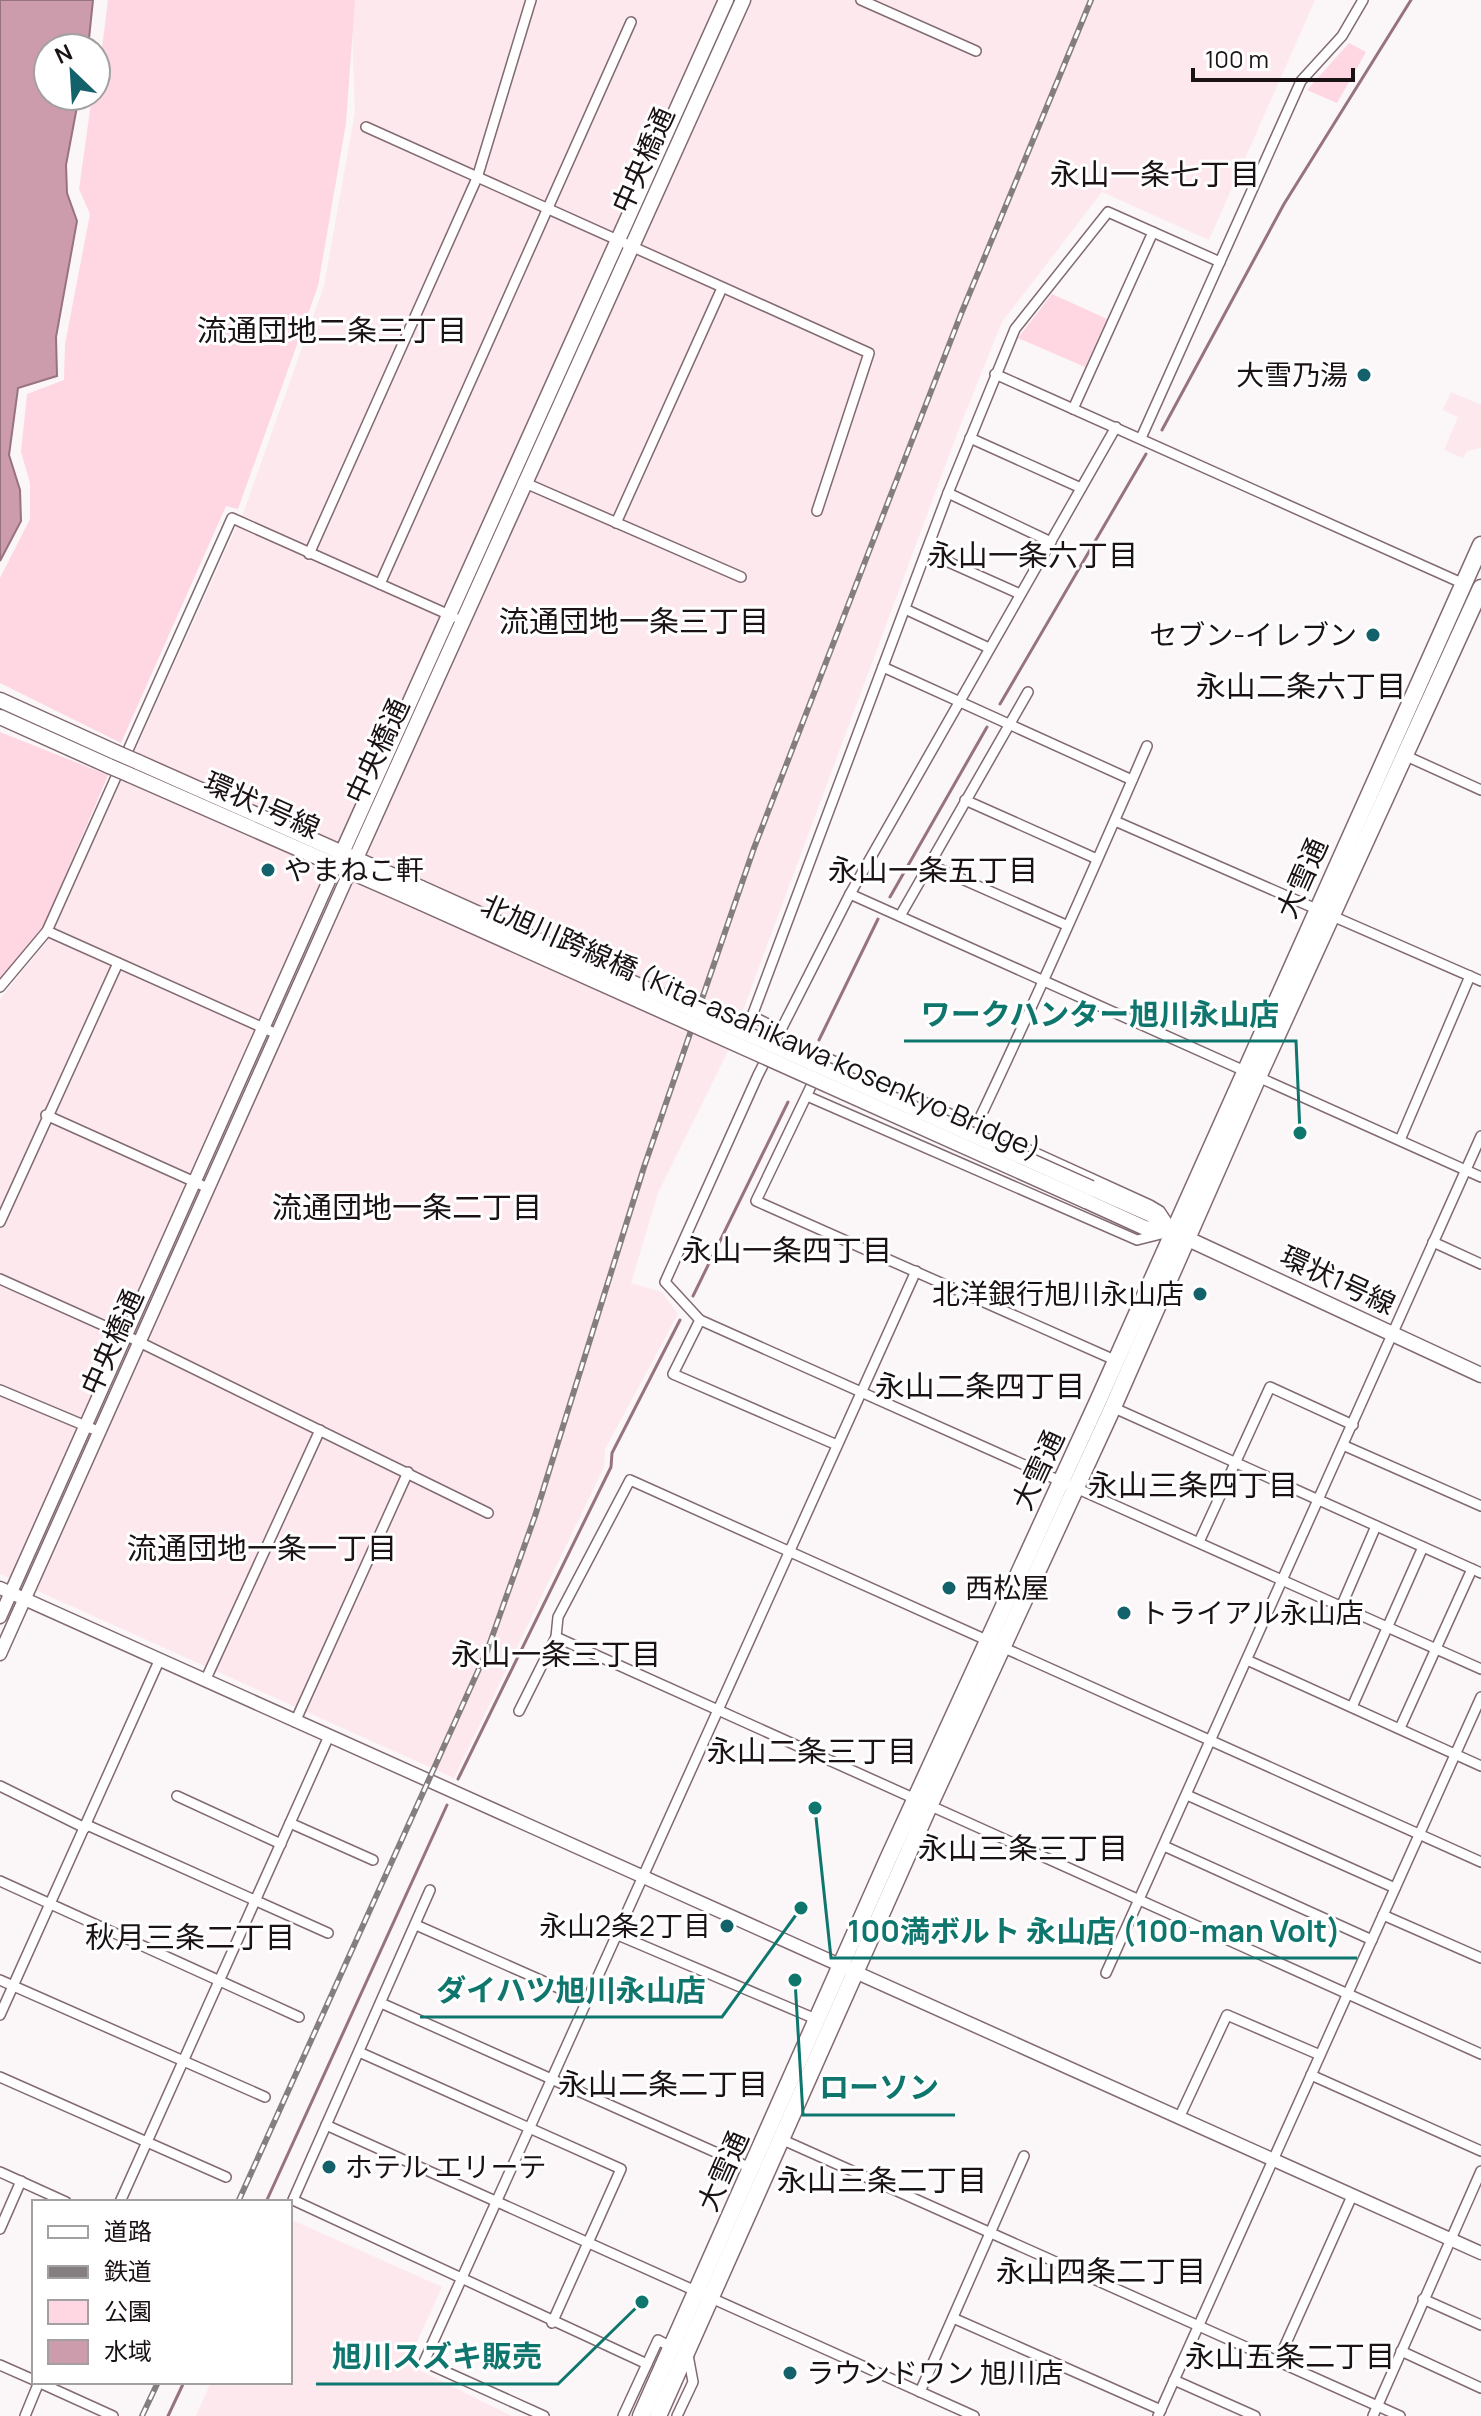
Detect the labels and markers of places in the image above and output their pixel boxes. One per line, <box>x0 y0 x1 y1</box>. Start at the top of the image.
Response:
place label: 大雪乃湯 <box>1236 355 1348 393</box>
marker: 大雪乃湯 <box>1355 366 1373 384</box>
place label: セブン-イレブン <box>1149 615 1357 653</box>
marker: セブン-イレブン <box>1364 626 1382 644</box>
place label: やまねこ軒 <box>284 850 424 888</box>
marker: やまねこ軒 <box>259 861 277 879</box>
callout: ワークハンター旭川永山店 <box>904 987 1296 1041</box>
place label: 北洋銀行旭川永山店 <box>932 1274 1184 1312</box>
marker: 北洋銀行旭川永山店 <box>1191 1285 1209 1303</box>
place label: 西松屋 <box>965 1568 1049 1606</box>
marker: 西松屋 <box>940 1579 958 1597</box>
place label: トライアル永山店 <box>1140 1593 1364 1631</box>
marker: トライアル永山店 <box>1115 1604 1133 1622</box>
callout: 100満ボルト 永山店 (100-man Volt) <box>831 1904 1357 1958</box>
place label: 永山2条2丁目 <box>539 1906 711 1944</box>
marker: 永山2条2丁目 <box>718 1917 736 1935</box>
callout: ダイハツ旭川永山店 <box>420 1963 722 2017</box>
callout: ローソン <box>803 2061 955 2115</box>
place label: ホテル エリーテ <box>345 2147 547 2185</box>
marker: ホテル エリーテ <box>320 2158 338 2176</box>
callout: 旭川スズキ販売 <box>316 2330 558 2384</box>
place label: ラウンドワン 旭川店 <box>806 2353 1064 2391</box>
marker: ラウンドワン 旭川店 <box>781 2364 799 2382</box>

